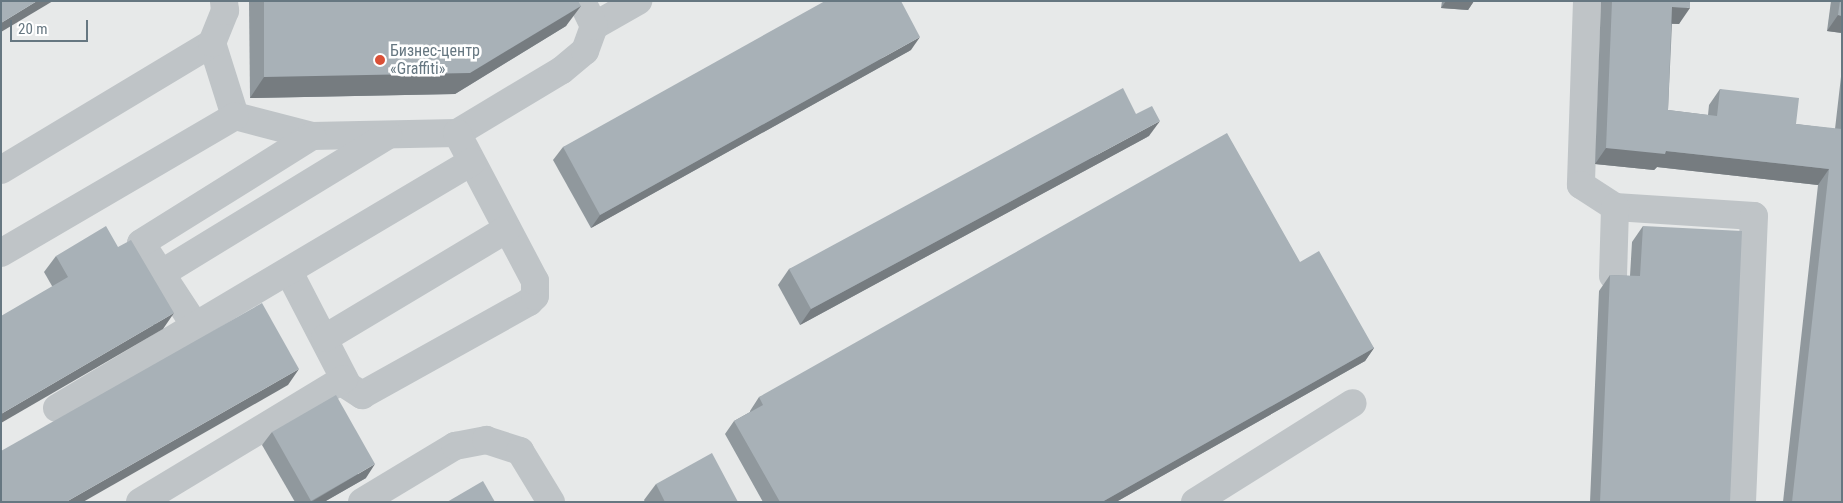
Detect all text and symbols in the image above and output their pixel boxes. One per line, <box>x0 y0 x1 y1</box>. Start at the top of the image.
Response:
scale bar <box>12 10 90 42</box>
text: 20 m <box>18 20 48 38</box>
place label: Бизнес-центр «Graffiti» <box>390 41 480 79</box>
marker: Бизнес-центр «Graffiti» <box>374 54 386 66</box>

